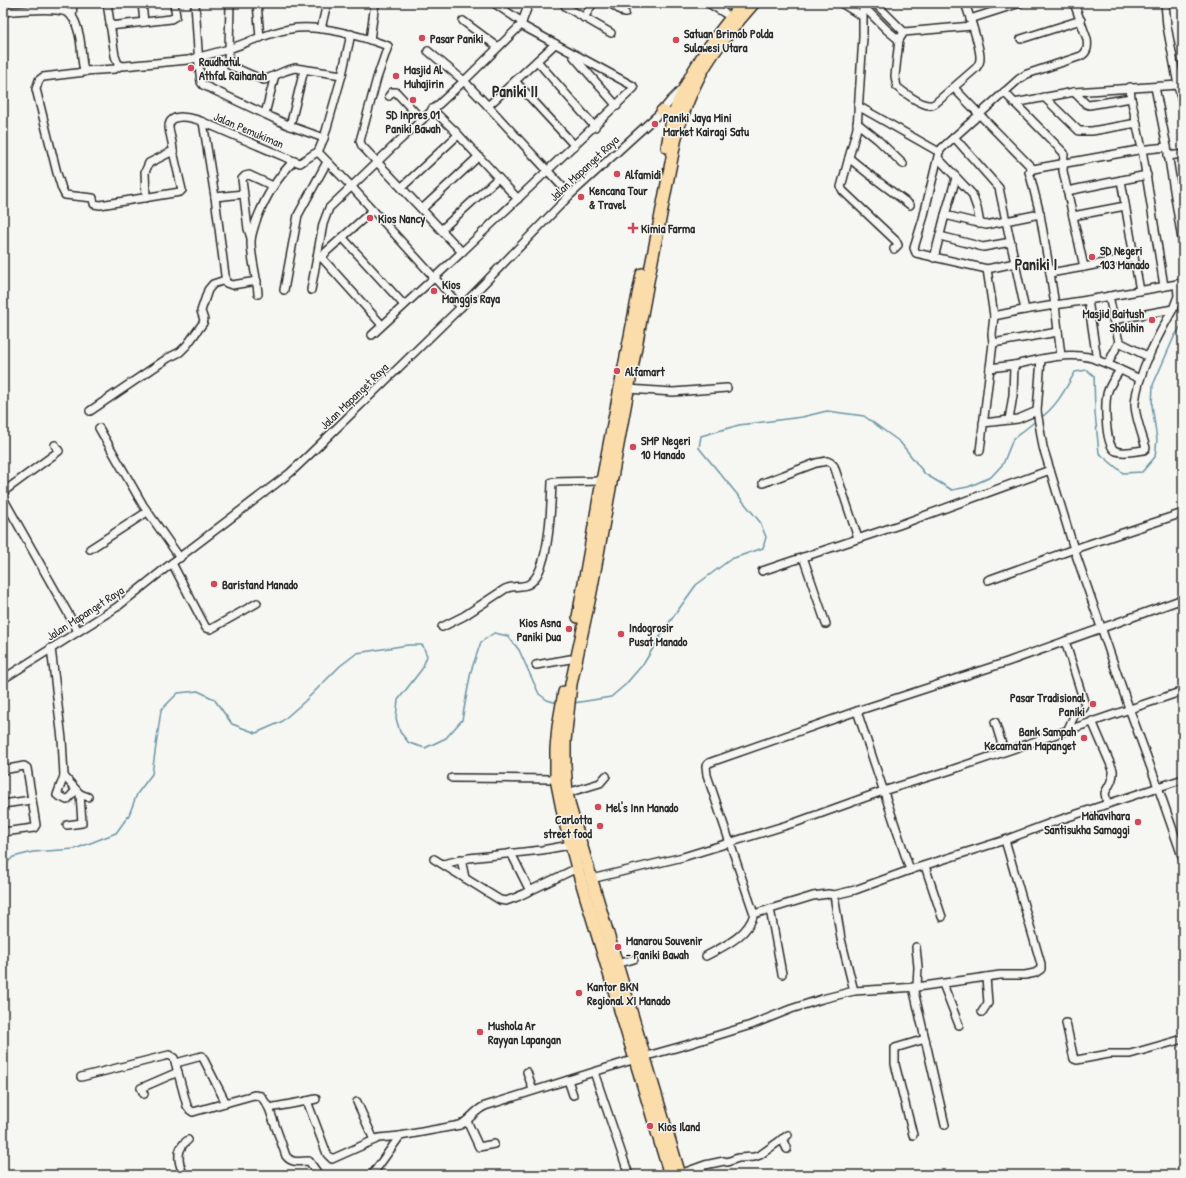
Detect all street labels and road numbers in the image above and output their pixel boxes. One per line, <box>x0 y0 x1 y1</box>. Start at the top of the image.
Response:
street label: Jalan Pemukiman <box>211 108 287 152</box>
street label: Jalan Mapanget Raya <box>546 131 623 205</box>
street label: Jalan Mapanget Raya <box>316 359 392 433</box>
street label: Jalan Mapanget Raya <box>43 581 127 644</box>

